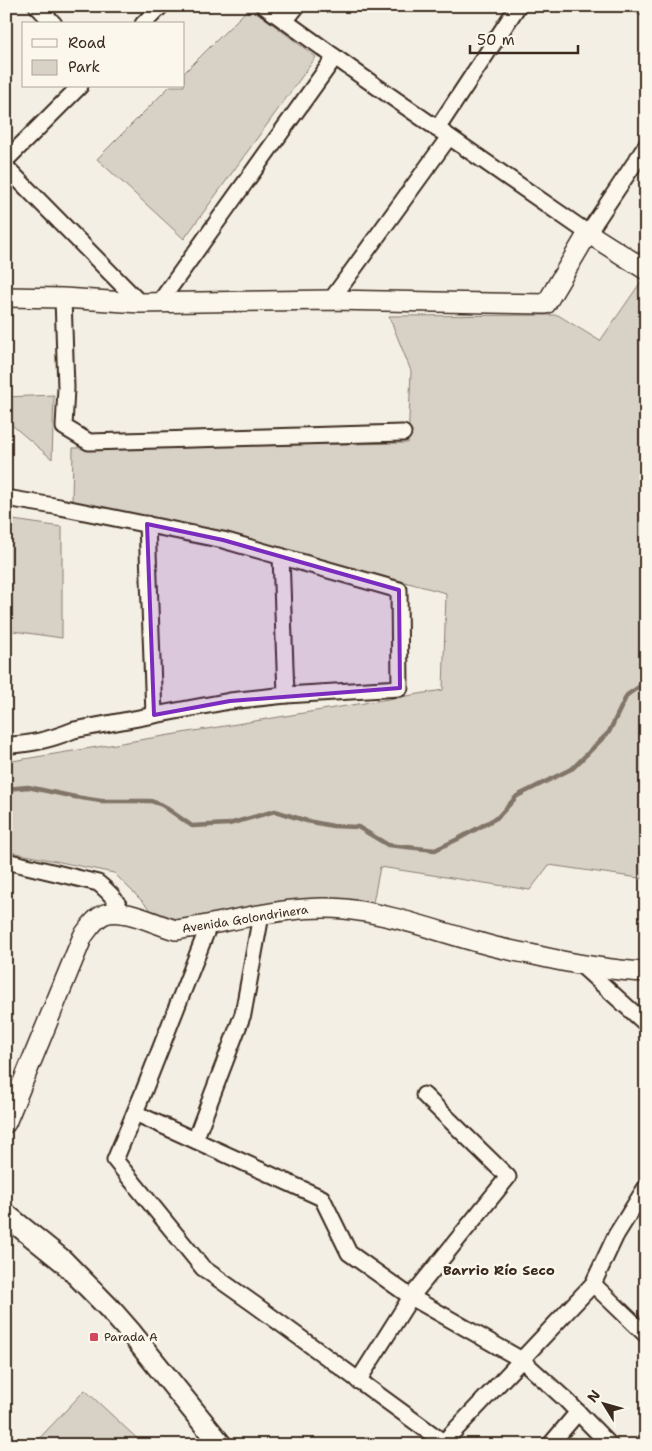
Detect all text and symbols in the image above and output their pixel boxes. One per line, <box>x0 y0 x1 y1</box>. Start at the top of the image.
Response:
legend <box>22 22 185 88</box>
scale bar <box>470 22 577 54</box>
text: 50 m <box>477 30 515 50</box>
text: Road <box>68 33 106 53</box>
text: Park <box>68 57 100 77</box>
street label: Avenida Golondrinera <box>181 901 310 937</box>
district label: Barrio Río Seco <box>443 1261 555 1279</box>
place label: Parada A <box>104 1329 158 1345</box>
marker: Parada A <box>88 1331 100 1343</box>
north arrow <box>580 1378 630 1428</box>
text: N <box>583 1386 604 1406</box>

